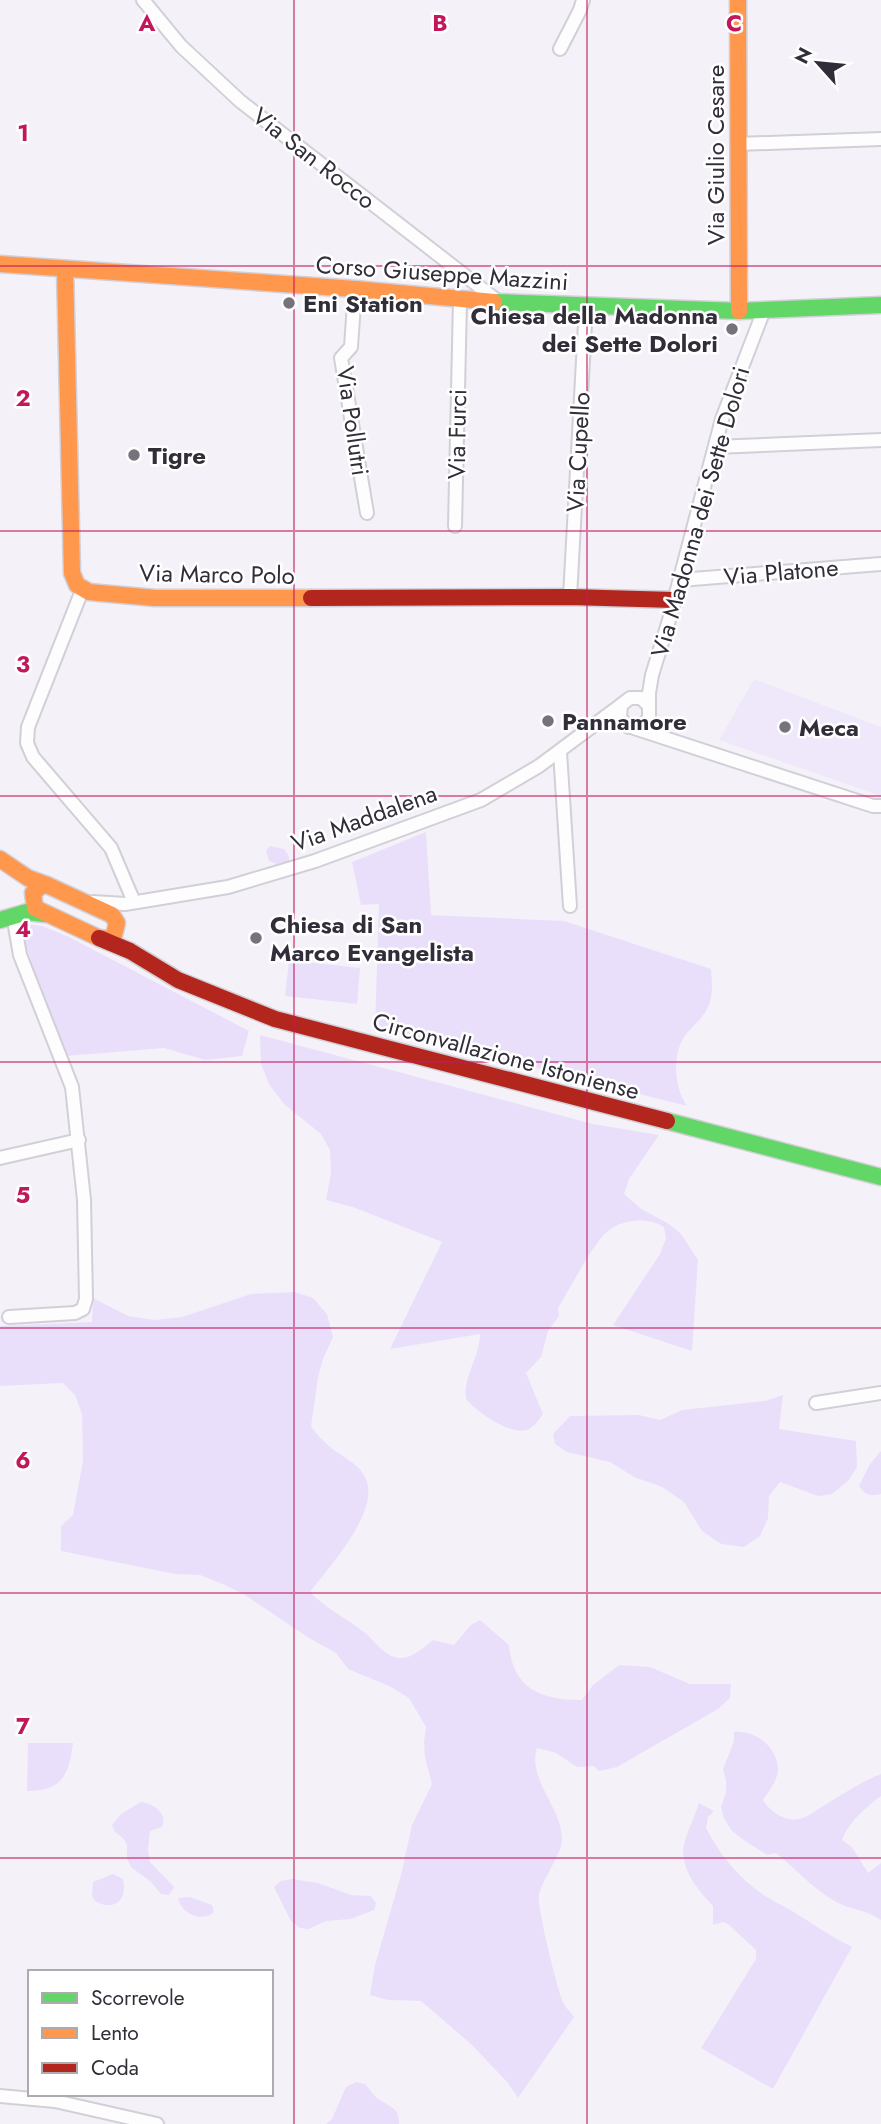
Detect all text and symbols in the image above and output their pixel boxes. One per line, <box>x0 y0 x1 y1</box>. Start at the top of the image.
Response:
text: A <box>138 6 156 40</box>
text: B <box>432 6 448 40</box>
text: C <box>726 6 742 40</box>
north arrow <box>783 28 853 98</box>
text: N <box>788 43 819 68</box>
street label: Via Giulio Cesare <box>698 65 733 245</box>
street label: Via San Rocco <box>245 99 383 217</box>
text: 1 <box>17 116 29 150</box>
street label: Corso Giuseppe Mazzini <box>315 247 569 299</box>
place label: Eni Station <box>303 286 423 321</box>
marker: Eni Station <box>281 295 297 311</box>
place label: Chiesa della Madonna dei Sette Dolori <box>471 298 718 361</box>
marker: Chiesa della Madonna dei Sette Dolori <box>724 321 740 337</box>
street label: Via Madonna dei Sette Dolori <box>642 362 758 662</box>
street label: Via Pollutri <box>328 364 378 478</box>
text: 2 <box>15 381 31 415</box>
street label: Via Furci <box>439 388 475 480</box>
street label: Via Cupello <box>557 391 599 513</box>
place label: Tigre <box>148 438 206 473</box>
marker: Tigre <box>126 447 142 463</box>
street label: Via Platone <box>722 550 840 594</box>
street label: Via Marco Polo <box>139 555 295 593</box>
text: 3 <box>16 647 30 681</box>
place label: Pannamore <box>562 704 687 739</box>
place label: Meca <box>799 710 859 745</box>
marker: Pannamore <box>540 713 556 729</box>
marker: Meca <box>777 719 793 735</box>
street label: Via Maddalena <box>286 775 442 861</box>
place label: Chiesa di San Marco Evangelista <box>270 907 474 970</box>
text: 4 <box>15 912 31 946</box>
marker: Chiesa di San Marco Evangelista <box>248 930 264 946</box>
street label: Circonvallazione Istoniense <box>369 1003 643 1109</box>
text: 5 <box>16 1178 30 1212</box>
text: 6 <box>15 1443 31 1477</box>
text: 7 <box>16 1709 30 1743</box>
legend <box>28 1970 273 2096</box>
text: Scorrevole <box>91 1983 185 2013</box>
text: Lento <box>91 2018 139 2048</box>
text: Coda <box>91 2053 139 2083</box>

